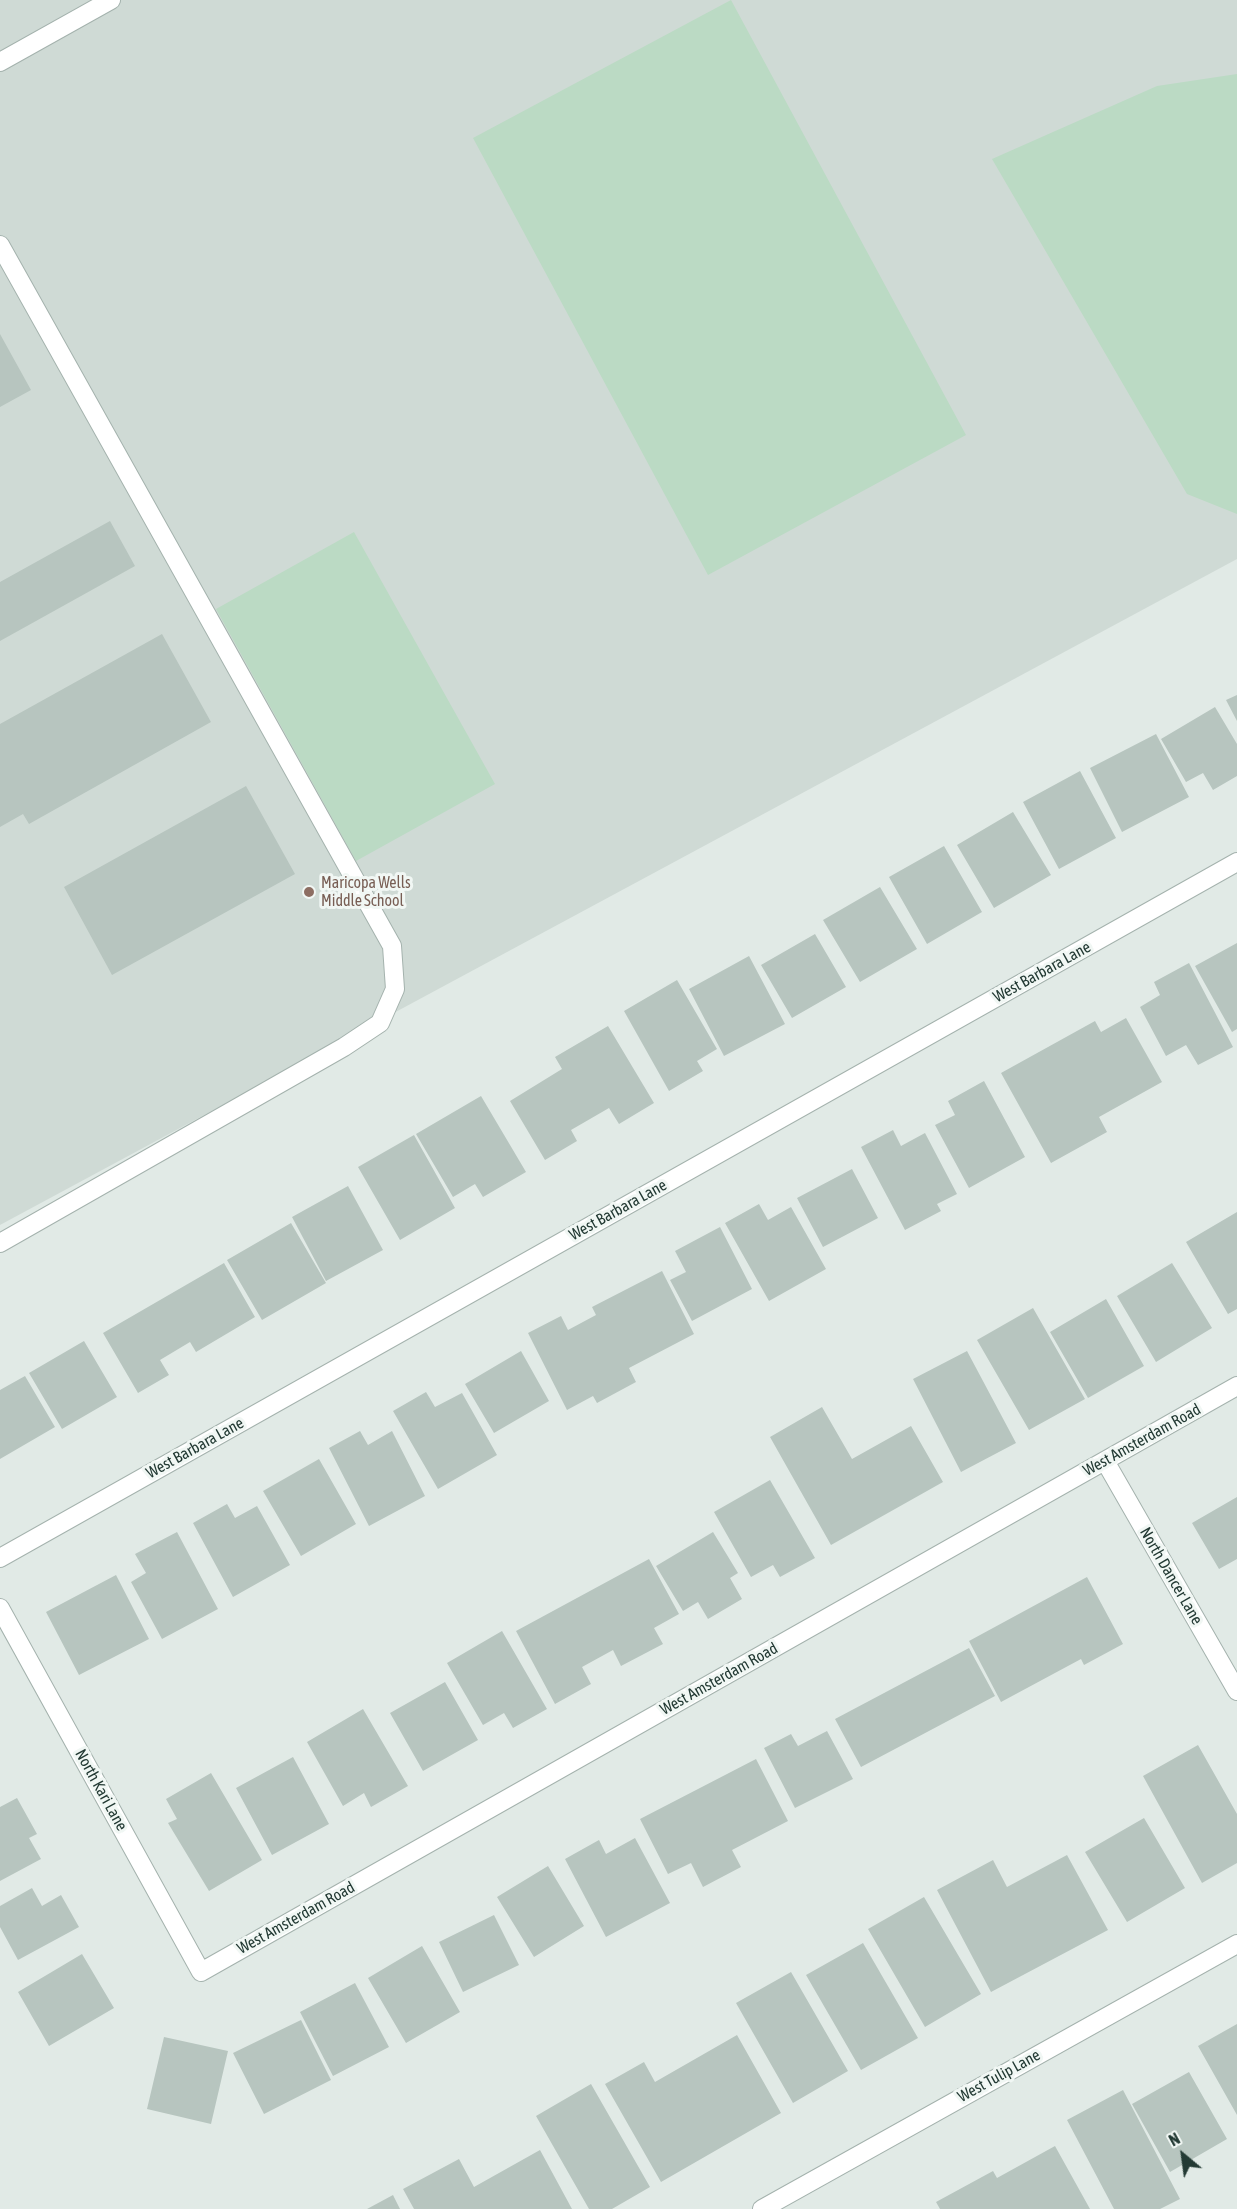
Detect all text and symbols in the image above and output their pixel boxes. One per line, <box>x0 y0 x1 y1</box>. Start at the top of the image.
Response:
place label: Maricopa Wells Middle School <box>321 873 411 911</box>
marker: Maricopa Wells Middle School <box>302 885 316 899</box>
street label: West Barbara Lane <box>990 937 1094 1007</box>
street label: West Barbara Lane <box>566 1175 670 1245</box>
street label: West Amsterdam Road <box>1080 1400 1204 1480</box>
street label: West Barbara Lane <box>143 1413 247 1483</box>
street label: North Dancer Lane <box>1135 1524 1207 1628</box>
street label: West Amsterdam Road <box>657 1639 781 1719</box>
street label: North Kari Lane <box>71 1746 131 1834</box>
street label: West Amsterdam Road <box>234 1878 358 1958</box>
street label: West Tulip Lane <box>954 2046 1044 2106</box>
north arrow <box>1153 2125 1213 2185</box>
text: N <box>1166 2129 1183 2149</box>

